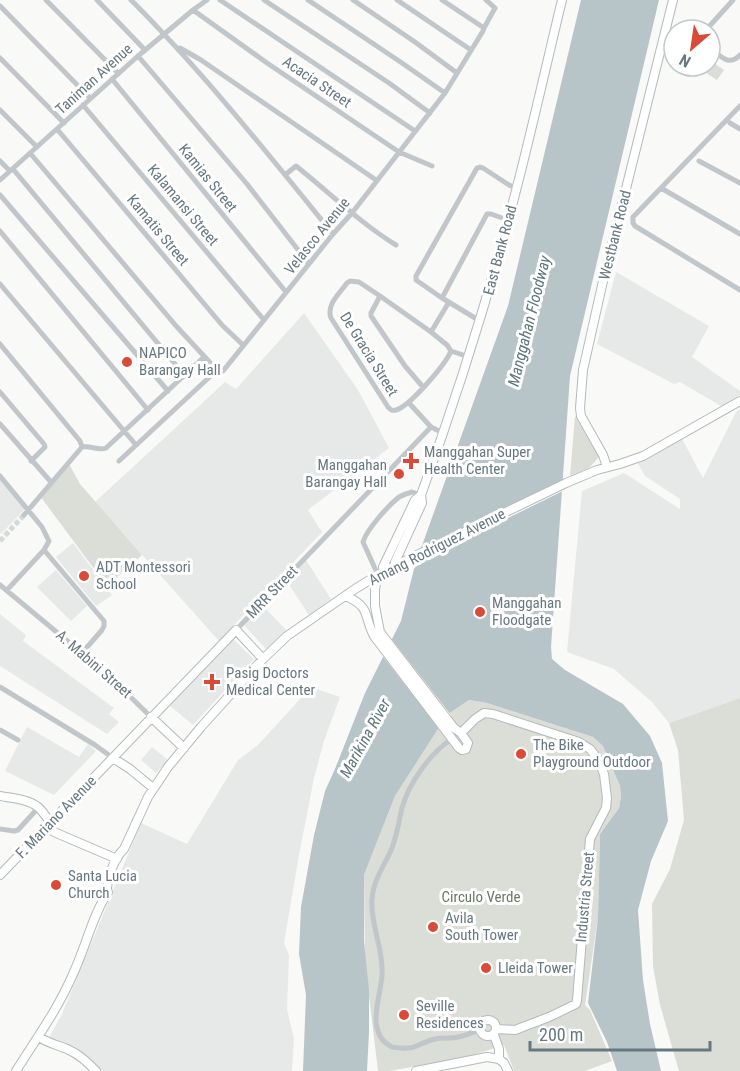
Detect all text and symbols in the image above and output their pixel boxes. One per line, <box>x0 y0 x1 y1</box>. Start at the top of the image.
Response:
north arrow <box>662 18 722 78</box>
street label: Taniman Avenue <box>52 40 136 118</box>
text: N <box>676 50 694 71</box>
street label: Acacia Street <box>279 52 355 112</box>
street label: Kamias Street <box>175 140 241 216</box>
street label: Kalamansi Street <box>144 161 222 249</box>
street label: Westbank Road <box>595 188 635 282</box>
street label: Kamatis Street <box>123 191 193 269</box>
street label: Velasco Avenue <box>281 194 353 278</box>
street label: East Bank Road <box>479 203 521 297</box>
water label: Manggahan Floodway <box>504 253 555 388</box>
street label: De Gracia Street <box>336 309 402 399</box>
place label: NAPICO Barangay Hall <box>139 344 221 379</box>
marker: NAPICO Barangay Hall <box>120 355 134 369</box>
place label: Manggahan Super Health Center <box>424 443 531 478</box>
marker: Manggahan Super Health Center <box>402 452 420 470</box>
place label: Manggahan Barangay Hall <box>305 456 387 491</box>
marker: Manggahan Barangay Hall <box>392 467 406 481</box>
street label: Amang Rodriguez Avenue <box>366 505 508 589</box>
place label: ADT Montessori School <box>96 558 191 593</box>
street label: MRR Street <box>243 562 301 622</box>
marker: ADT Montessori School <box>77 569 91 583</box>
place label: Manggahan Floodgate <box>492 594 561 629</box>
marker: Manggahan Floodgate <box>473 605 487 619</box>
street label: A. Mabini Street <box>52 626 136 702</box>
place label: Pasig Doctors Medical Center <box>226 664 316 699</box>
marker: Pasig Doctors Medical Center <box>203 673 221 691</box>
water label: Marikina River <box>336 694 395 781</box>
place label: The Bike Playground Outdoor <box>533 736 651 771</box>
marker: The Bike Playground Outdoor <box>514 747 528 761</box>
street label: F. Mariano Avenue <box>12 772 100 862</box>
street label: Industria Street <box>572 851 598 943</box>
place label: Santa Lucia Church <box>68 867 137 902</box>
marker: Santa Lucia Church <box>49 878 63 892</box>
park label: Circulo Verde <box>442 888 521 906</box>
place label: Avila South Tower <box>445 909 519 944</box>
marker: Avila South Tower <box>426 920 440 934</box>
place label: Lleida Tower <box>498 959 573 977</box>
marker: Lleida Tower <box>479 961 493 975</box>
place label: Seville Residences <box>416 997 484 1032</box>
marker: Seville Residences <box>397 1008 411 1022</box>
scale bar <box>530 1014 710 1052</box>
text: 200 m <box>539 1024 583 1045</box>

